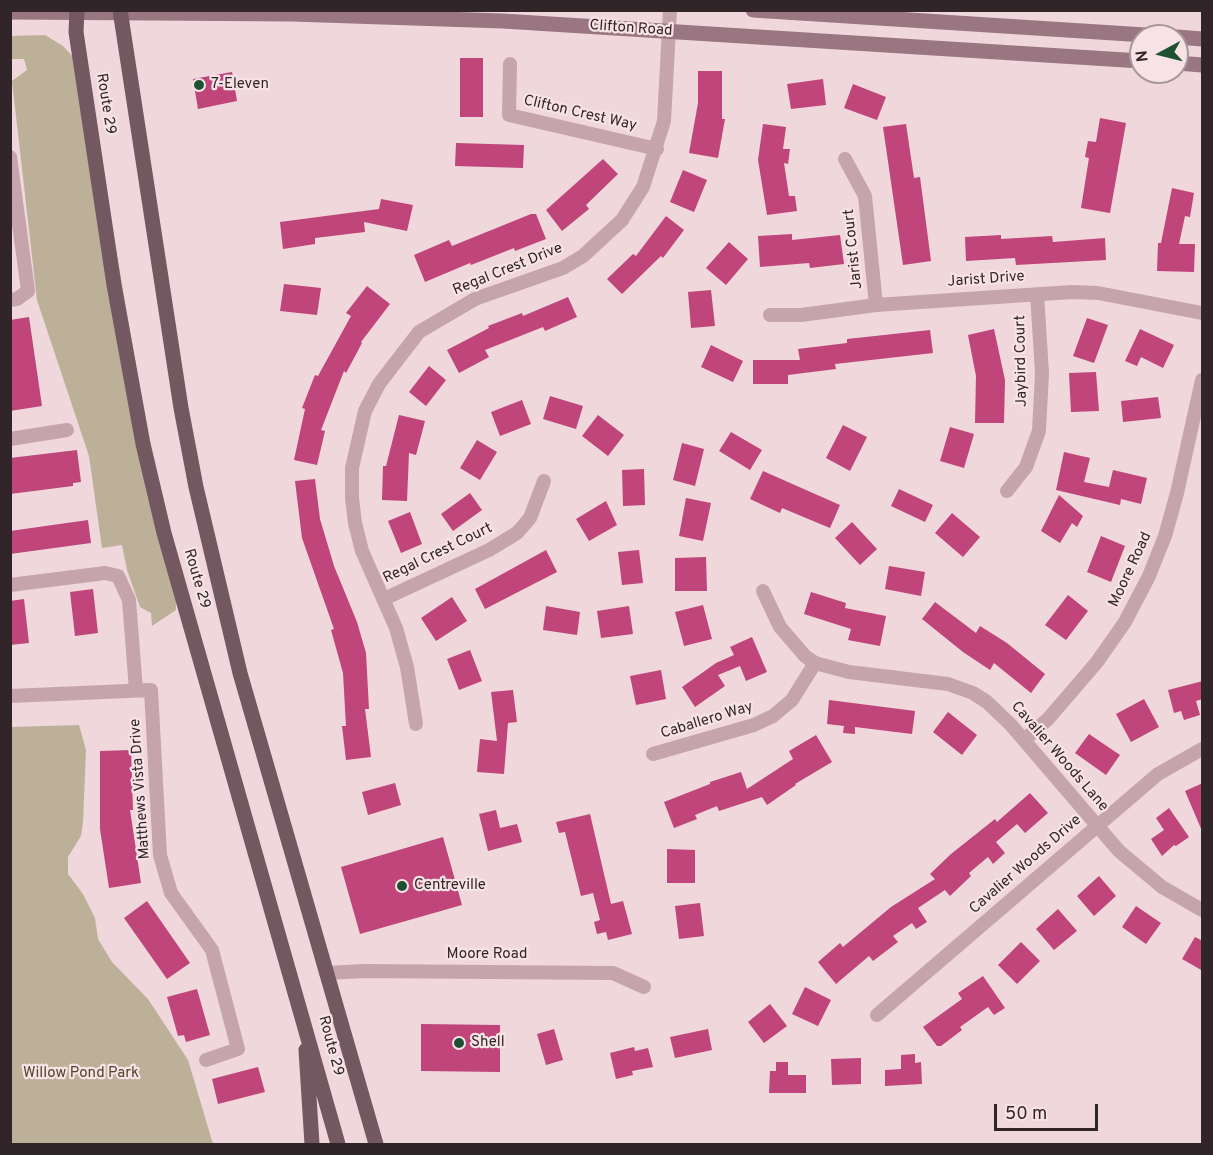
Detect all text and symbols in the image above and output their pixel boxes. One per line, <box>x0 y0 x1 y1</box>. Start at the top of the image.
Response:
street label: Clifton Road <box>589 17 673 41</box>
north arrow <box>1129 24 1189 84</box>
text: N <box>1132 49 1154 63</box>
street label: Route 29 <box>91 72 119 136</box>
place label: 7-Eleven <box>211 76 269 94</box>
marker: 7-Eleven <box>192 78 206 92</box>
street label: Clifton Crest Way <box>522 92 638 136</box>
street label: Jarist Court <box>841 208 867 290</box>
street label: Regal Crest Drive <box>451 240 565 300</box>
street label: Jarist Drive <box>947 268 1025 292</box>
street label: Jaybird Court <box>1012 315 1032 407</box>
street label: Regal Crest Court <box>380 520 496 588</box>
street label: Moore Road <box>1106 530 1156 610</box>
street label: Route 29 <box>179 547 213 611</box>
street label: Caballero Way <box>659 698 755 744</box>
street label: Cavalier Woods Lane <box>1006 698 1112 816</box>
street label: Matthews Vista Drive <box>127 718 155 860</box>
street label: Cavalier Woods Drive <box>966 812 1086 918</box>
place label: Centreville <box>414 877 486 895</box>
marker: Centreville <box>395 879 409 893</box>
street label: Moore Road <box>447 946 527 964</box>
street label: Route 29 <box>313 1014 347 1078</box>
place label: Shell <box>471 1034 505 1052</box>
marker: Shell <box>452 1036 466 1050</box>
park label: Willow Pond Park <box>23 1065 139 1083</box>
scale bar <box>997 1092 1100 1130</box>
text: 50 m <box>1005 1103 1047 1126</box>

